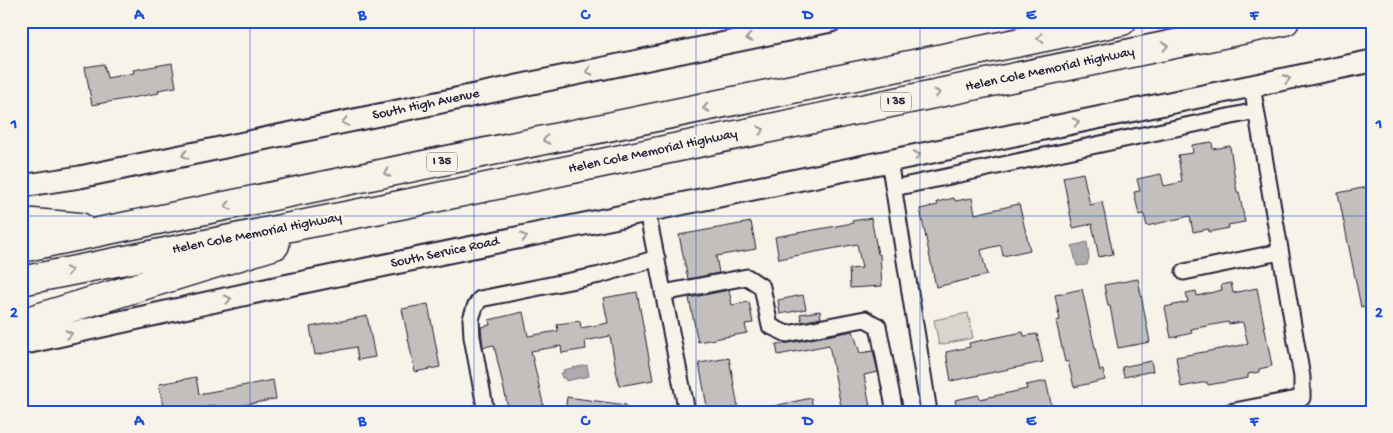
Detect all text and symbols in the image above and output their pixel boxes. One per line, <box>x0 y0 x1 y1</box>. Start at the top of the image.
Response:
text: A <box>133 7 145 26</box>
text: B <box>357 7 367 26</box>
text: C <box>580 7 591 26</box>
text: D <box>801 7 814 26</box>
text: E <box>1026 7 1037 26</box>
text: F <box>1249 7 1260 26</box>
one-way arrow <box>744 32 753 43</box>
one-way arrow <box>1036 33 1045 43</box>
one-way arrow <box>1160 41 1169 52</box>
street label: Helen Cole Memorial Highway <box>964 44 1136 96</box>
one-way arrow <box>585 65 594 76</box>
one-way arrow <box>1282 74 1291 84</box>
street label: South High Avenue <box>371 85 482 125</box>
one-way arrow <box>933 89 942 99</box>
road number: I 35 <box>881 92 911 111</box>
one-way arrow <box>701 102 710 112</box>
text: 1 <box>10 116 17 135</box>
one-way arrow <box>340 116 349 127</box>
text: 1 <box>1375 116 1382 135</box>
one-way arrow <box>1072 117 1080 128</box>
one-way arrow <box>757 125 765 136</box>
street label: Helen Cole Memorial Highway <box>567 126 739 178</box>
one-way arrow <box>542 135 551 145</box>
one-way arrow <box>181 149 190 160</box>
one-way arrow <box>912 150 921 160</box>
road number: I 35 <box>427 152 457 172</box>
one-way arrow <box>383 167 392 178</box>
one-way arrow <box>224 200 233 211</box>
street label: Helen Cole Memorial Highway <box>171 209 343 259</box>
one-way arrow <box>519 232 528 242</box>
street label: South Service Road <box>389 233 503 273</box>
one-way arrow <box>65 267 73 277</box>
one-way arrow <box>223 294 232 305</box>
text: 2 <box>10 305 18 324</box>
text: 2 <box>1375 305 1383 324</box>
one-way arrow <box>64 329 73 340</box>
text: A <box>133 413 145 432</box>
text: B <box>357 413 367 432</box>
text: C <box>580 413 591 432</box>
text: D <box>801 413 814 432</box>
text: E <box>1026 413 1037 432</box>
text: F <box>1249 413 1260 432</box>

